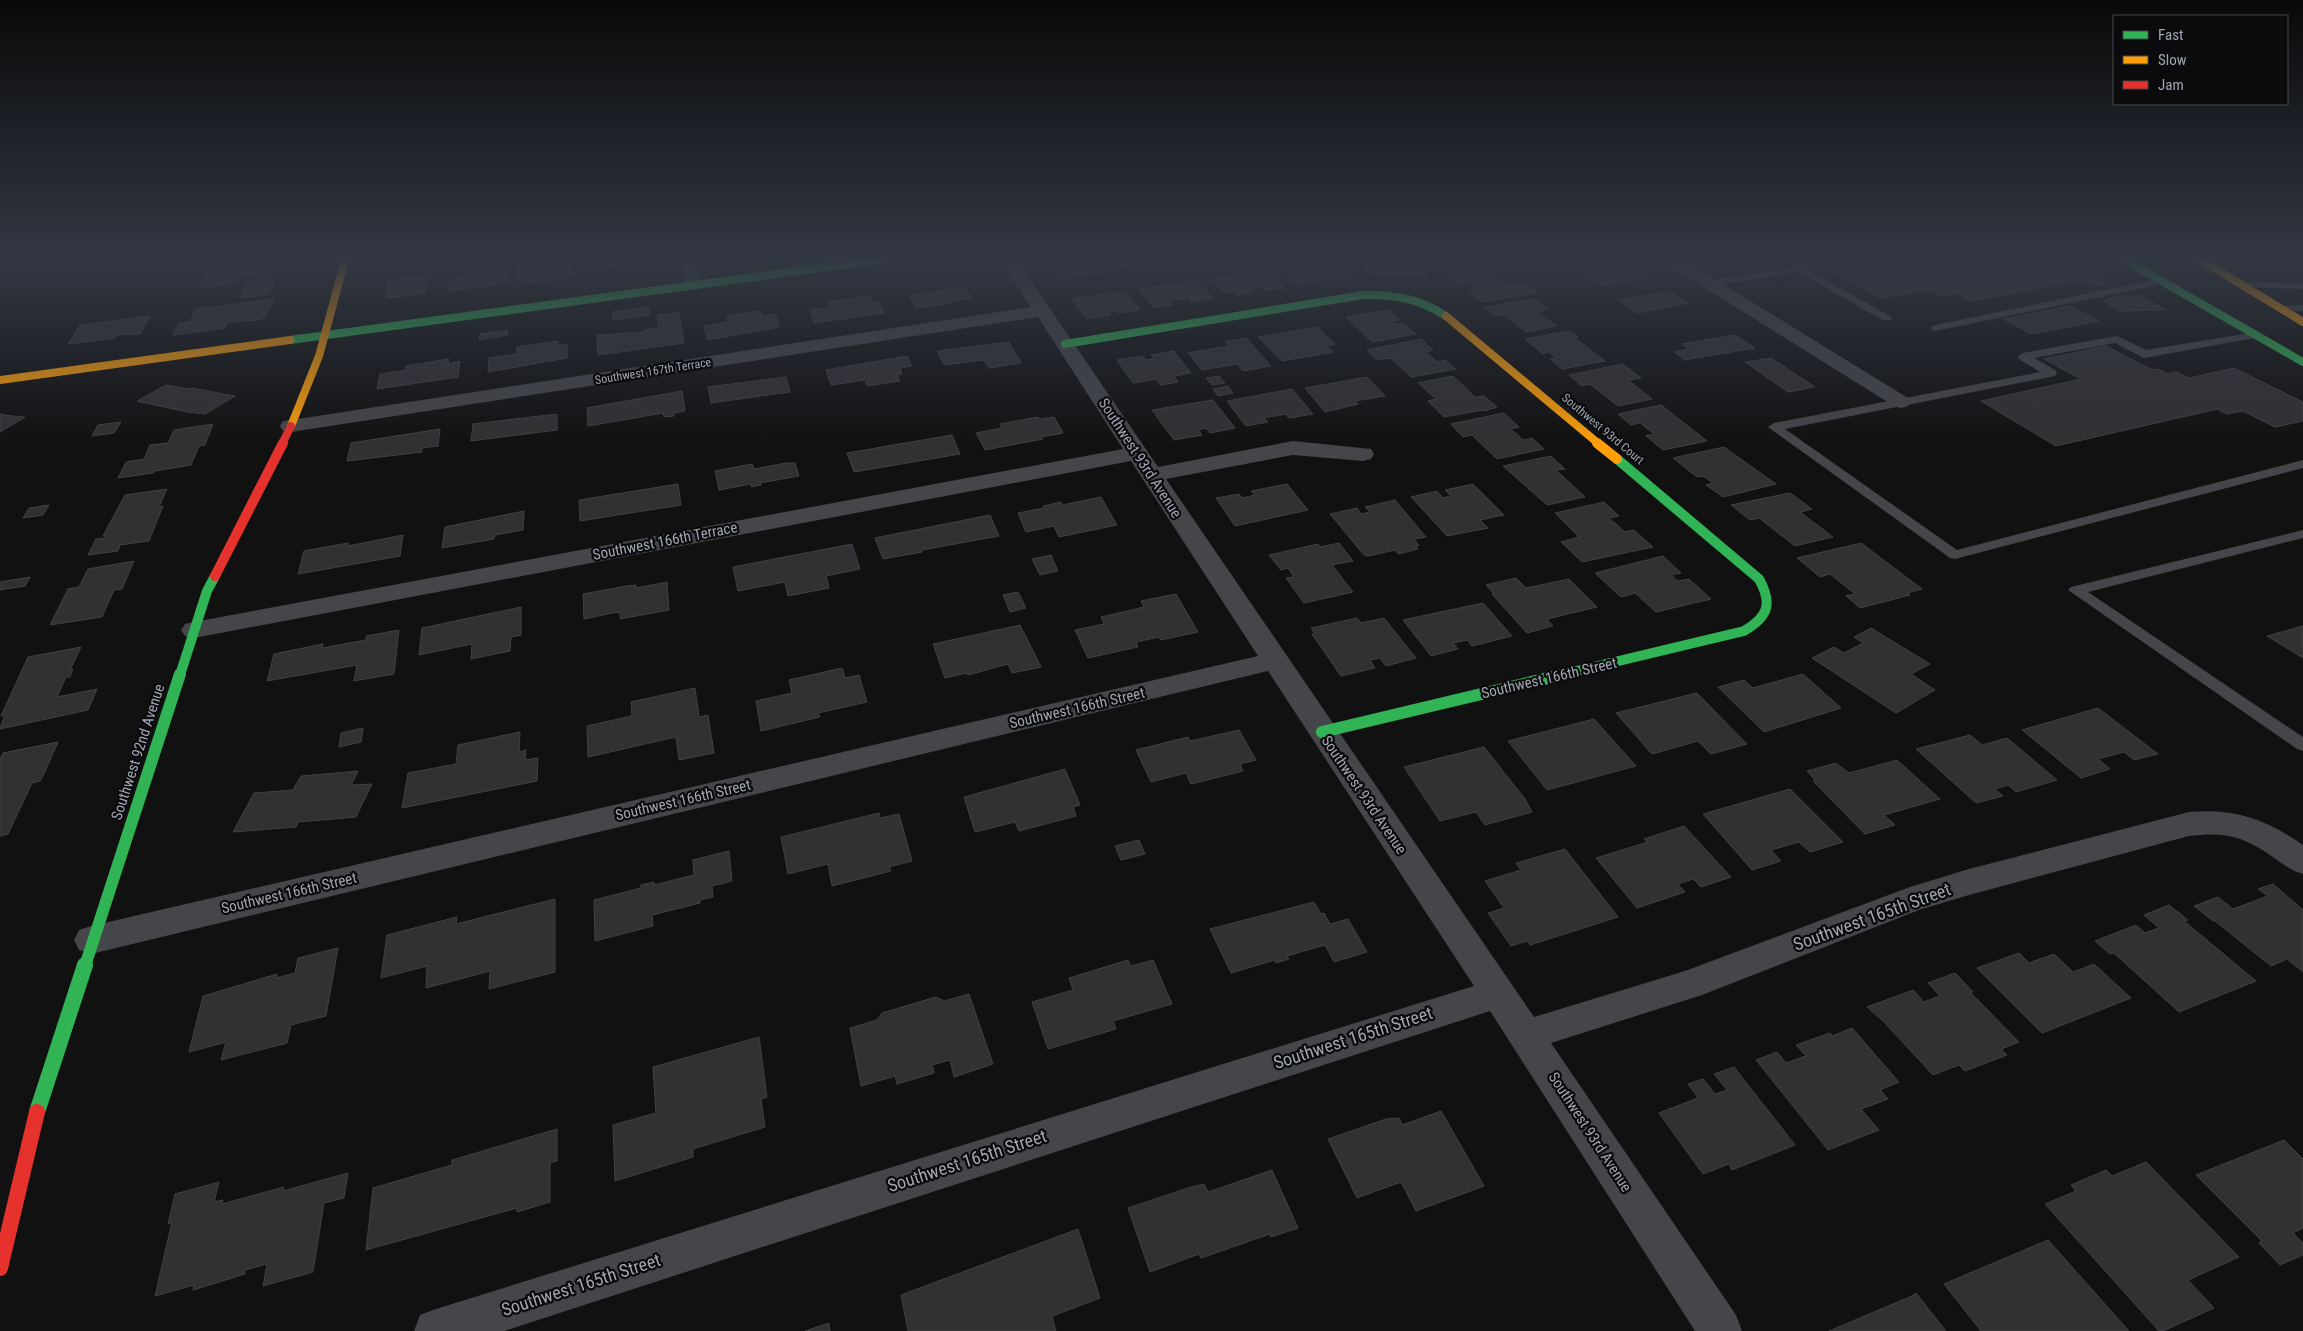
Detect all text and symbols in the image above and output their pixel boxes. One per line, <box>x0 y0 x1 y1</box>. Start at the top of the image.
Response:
legend <box>2113 15 2288 105</box>
text: Fast <box>2158 26 2183 44</box>
text: Slow <box>2158 51 2187 69</box>
text: Jam <box>2158 76 2184 94</box>
street label: Southwest 167th Terrace <box>594 355 712 387</box>
street label: Southwest 93rd Court <box>1559 391 1647 468</box>
street label: Southwest 93rd Avenue <box>1095 395 1185 521</box>
street label: Southwest 166th Terrace <box>591 518 739 564</box>
street label: Southwest 166th Street <box>1480 654 1618 702</box>
street label: Southwest 92nd Avenue <box>108 682 168 822</box>
street label: Southwest 166th Street <box>1008 684 1146 732</box>
street label: Southwest 93rd Avenue <box>1318 732 1410 858</box>
street label: Southwest 166th Street <box>614 776 752 824</box>
street label: Southwest 166th Street <box>220 869 358 917</box>
street label: Southwest 165th Street <box>1790 878 1953 955</box>
street label: Southwest 165th Street <box>1271 1002 1435 1073</box>
street label: Southwest 93rd Avenue <box>1545 1069 1635 1195</box>
street label: Southwest 165th Street <box>885 1125 1049 1196</box>
street label: Southwest 165th Street <box>499 1249 663 1320</box>

